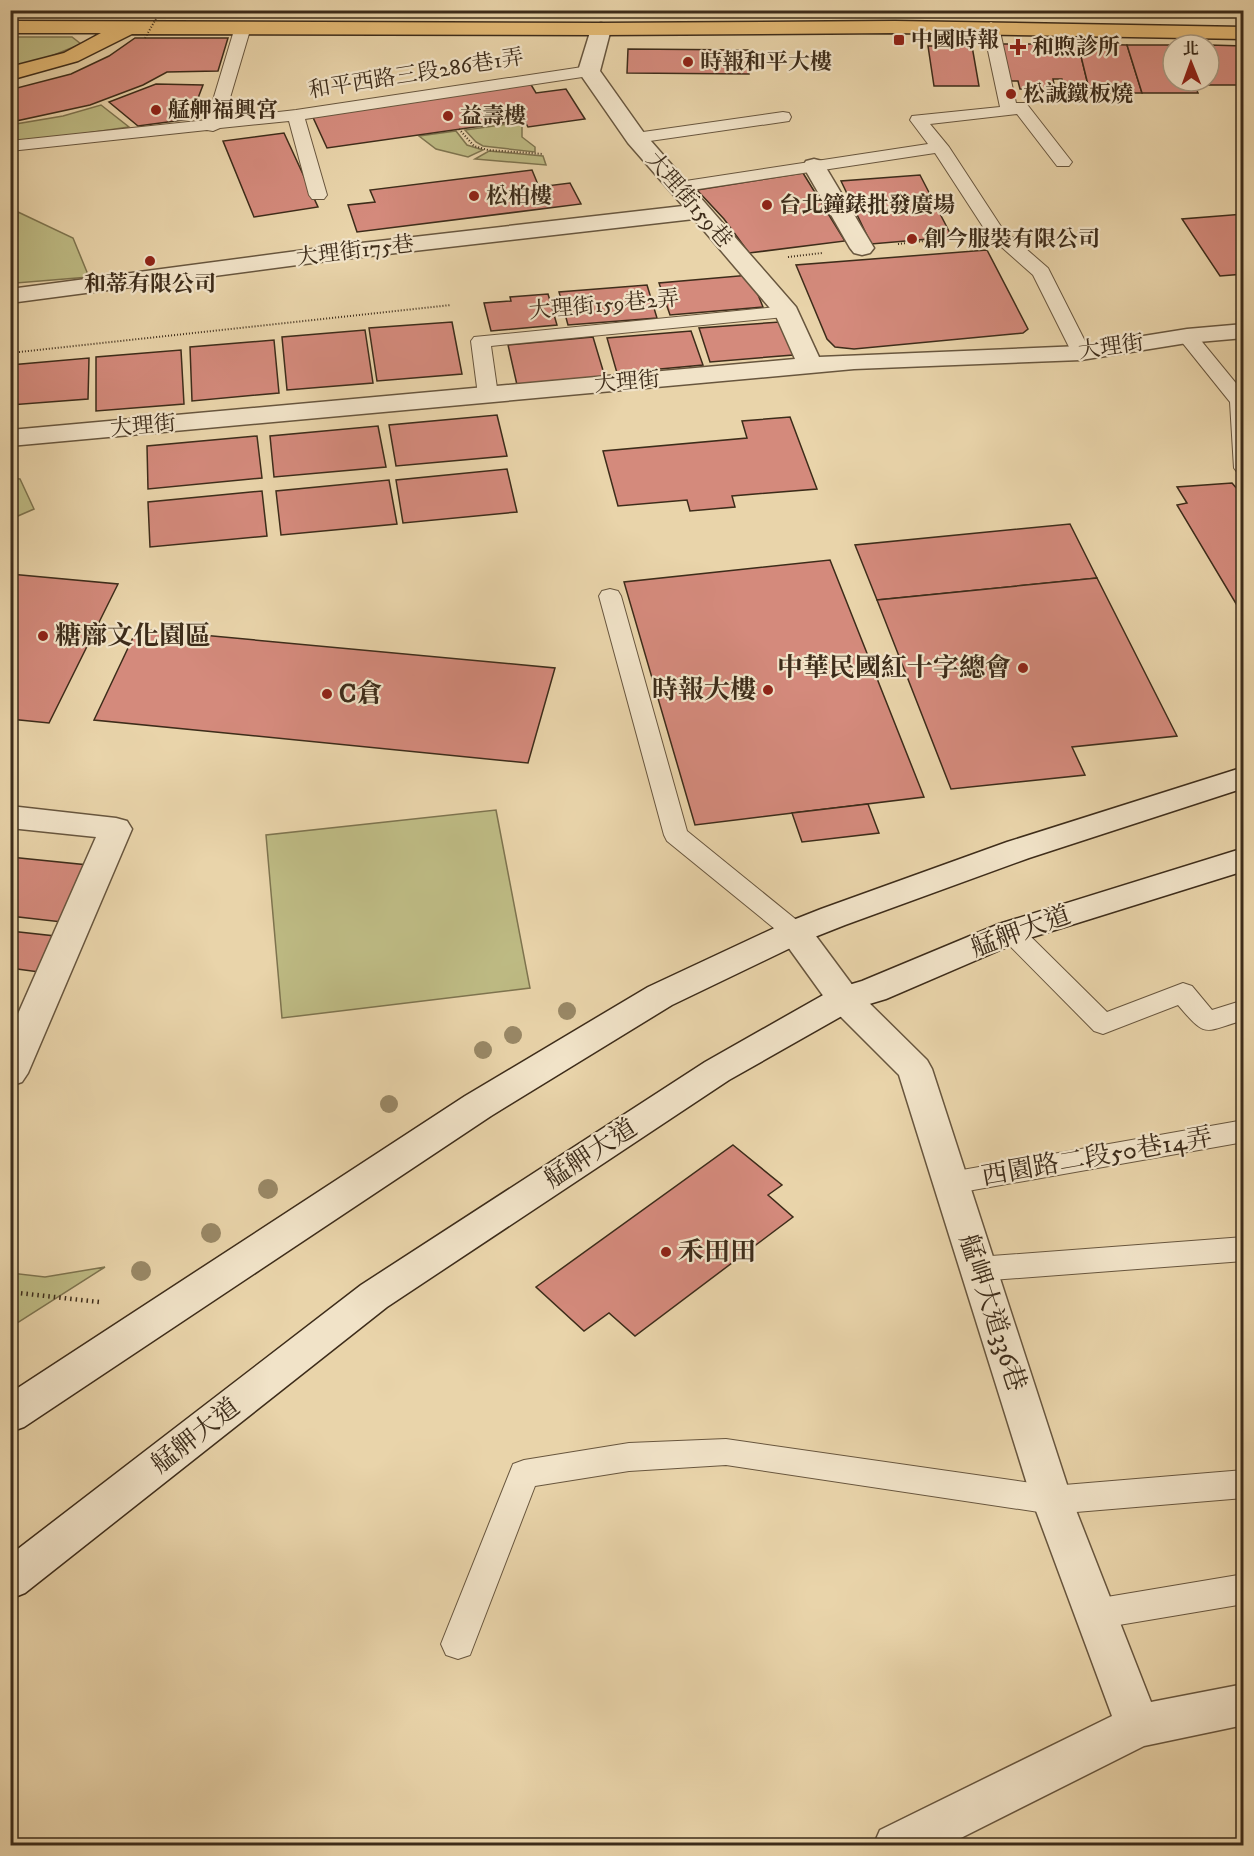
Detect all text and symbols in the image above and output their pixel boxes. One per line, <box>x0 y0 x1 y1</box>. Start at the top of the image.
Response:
place label: 中國時報 <box>911 27 999 54</box>
marker: 中國時報 <box>892 33 906 47</box>
north arrow <box>1161 33 1221 93</box>
place label: 和煦診所 <box>1032 34 1120 61</box>
marker: 和煦診所 <box>1009 38 1027 56</box>
text: 北 <box>1183 39 1199 59</box>
street label: 和平西路三段286巷1弄 <box>307 44 525 104</box>
place label: 時報和平大樓 <box>700 49 832 76</box>
marker: 時報和平大樓 <box>681 55 695 69</box>
place label: 松誠鐵板燒 <box>1023 81 1133 108</box>
marker: 松誠鐵板燒 <box>1004 87 1018 101</box>
place label: 艋舺福興宮 <box>168 97 278 124</box>
marker: 艋舺福興宮 <box>149 103 163 117</box>
place label: 益壽樓 <box>460 103 526 130</box>
marker: 益壽樓 <box>441 109 455 123</box>
street label: 大理街159巷 <box>640 147 738 253</box>
place label: 松柏樓 <box>486 183 552 210</box>
marker: 松柏樓 <box>467 189 481 203</box>
place label: 台北鐘錶批發廣場 <box>779 192 955 219</box>
marker: 台北鐘錶批發廣場 <box>760 198 774 212</box>
place label: 創今服裝有限公司 <box>924 226 1100 253</box>
street label: 大理街175巷 <box>295 230 415 272</box>
marker: 創今服裝有限公司 <box>905 232 919 246</box>
marker: 和蒂有限公司 <box>143 254 157 268</box>
place label: 和蒂有限公司 <box>84 271 216 298</box>
street label: 大理街159巷2弄 <box>528 285 680 325</box>
street label: 大理街 <box>1076 329 1146 365</box>
street label: 大理街 <box>593 366 661 398</box>
street label: 大理街 <box>109 410 177 442</box>
place label: 糖廍文化園區 <box>55 620 211 653</box>
marker: 糖廍文化園區 <box>36 629 50 643</box>
place label: 中華民國紅十字總會 <box>777 652 1011 685</box>
marker: 中華民國紅十字總會 <box>1016 661 1030 675</box>
place label: 時報大樓 <box>652 674 756 707</box>
place label: C倉 <box>339 678 382 711</box>
marker: 時報大樓 <box>761 683 775 697</box>
marker: C倉 <box>320 687 334 701</box>
street label: 艋舺大道 <box>966 899 1076 965</box>
street label: 艋舺大道 <box>538 1112 644 1196</box>
street label: 西園路二段50巷14弄 <box>979 1120 1215 1194</box>
street label: 艋岬大道336巷 <box>951 1230 1033 1396</box>
place label: 禾田田 <box>678 1236 756 1269</box>
marker: 禾田田 <box>659 1245 673 1259</box>
street label: 艋舺大道 <box>145 1391 247 1481</box>

